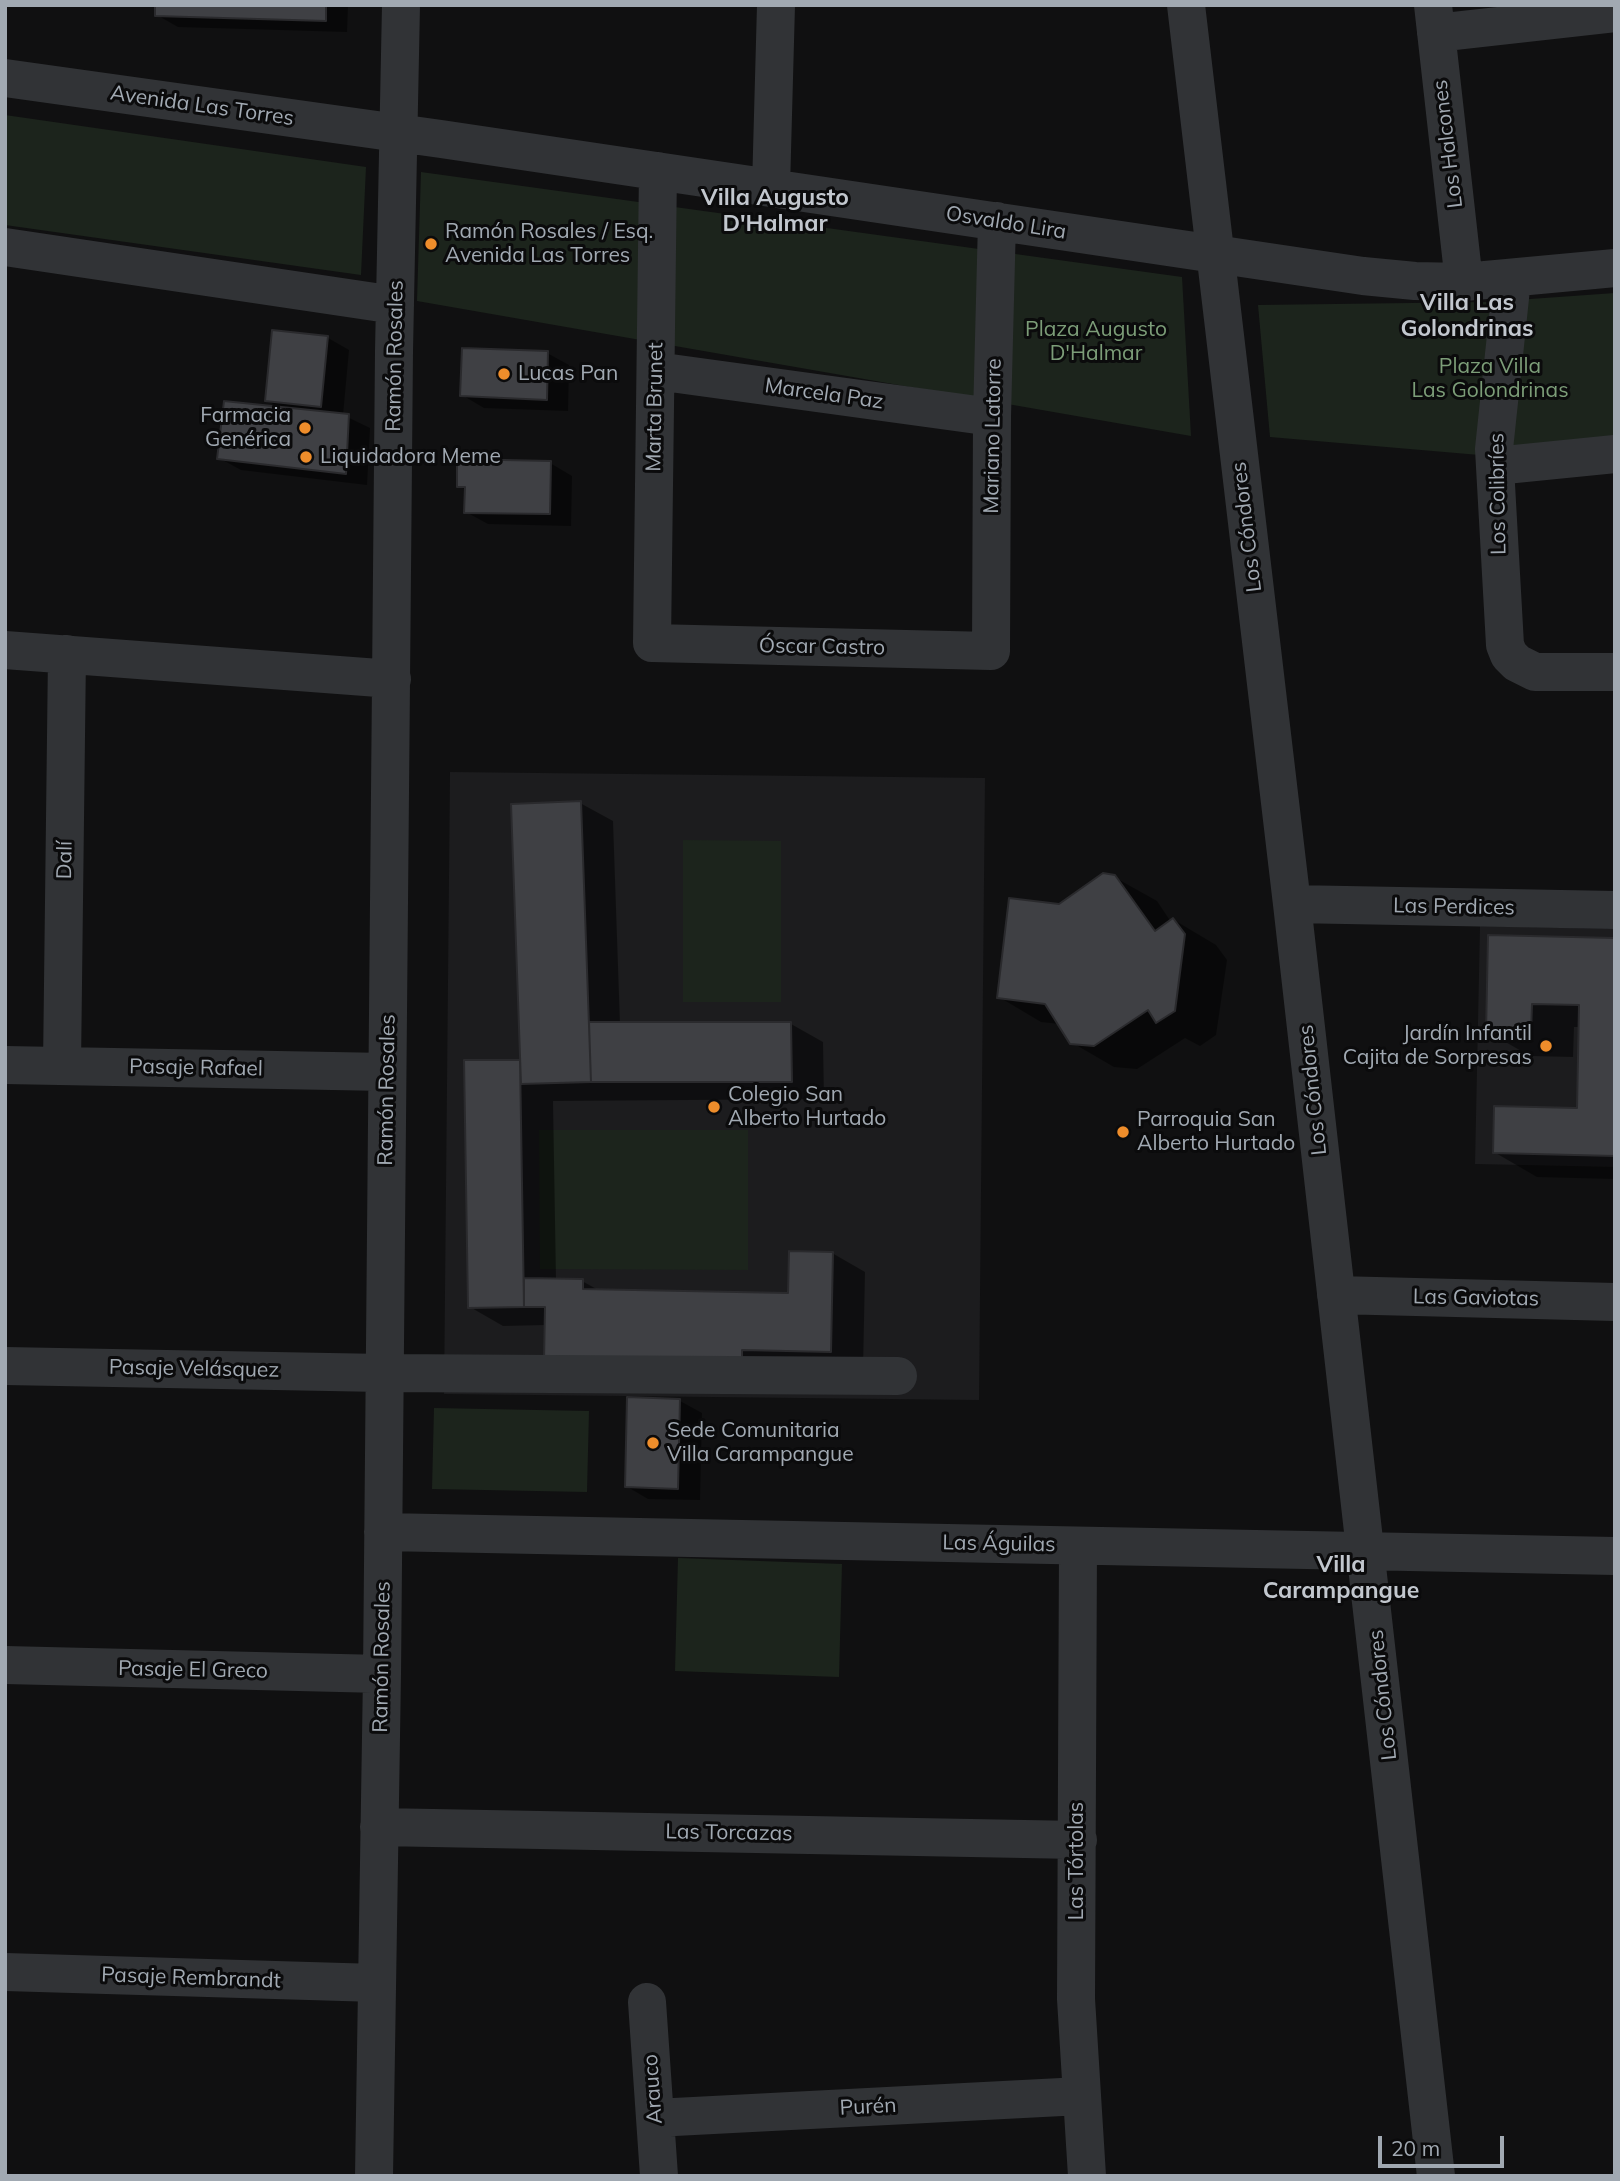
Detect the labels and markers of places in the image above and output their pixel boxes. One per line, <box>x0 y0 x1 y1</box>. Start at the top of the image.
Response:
place label: Ramón Rosales / Esq. Avenida Las Torres <box>445 219 653 269</box>
marker: Ramón Rosales / Esq. Avenida Las Torres <box>423 236 439 252</box>
place label: Lucas Pan <box>518 361 618 387</box>
marker: Lucas Pan <box>496 366 512 382</box>
place label: Farmacia Genérica <box>200 403 291 453</box>
marker: Farmacia Genérica <box>297 420 313 436</box>
place label: Liquidadora Meme <box>320 444 501 470</box>
marker: Liquidadora Meme <box>298 449 314 465</box>
place label: Jardín Infantil Cajita de Sorpresas <box>1343 1021 1532 1071</box>
marker: Jardín Infantil Cajita de Sorpresas <box>1538 1038 1554 1054</box>
place label: Colegio San Alberto Hurtado <box>728 1082 886 1132</box>
marker: Colegio San Alberto Hurtado <box>706 1099 722 1115</box>
place label: Parroquia San Alberto Hurtado <box>1137 1107 1295 1157</box>
marker: Parroquia San Alberto Hurtado <box>1115 1124 1131 1140</box>
place label: Sede Comunitaria Villa Carampangue <box>667 1418 854 1468</box>
marker: Sede Comunitaria Villa Carampangue <box>645 1435 661 1451</box>

